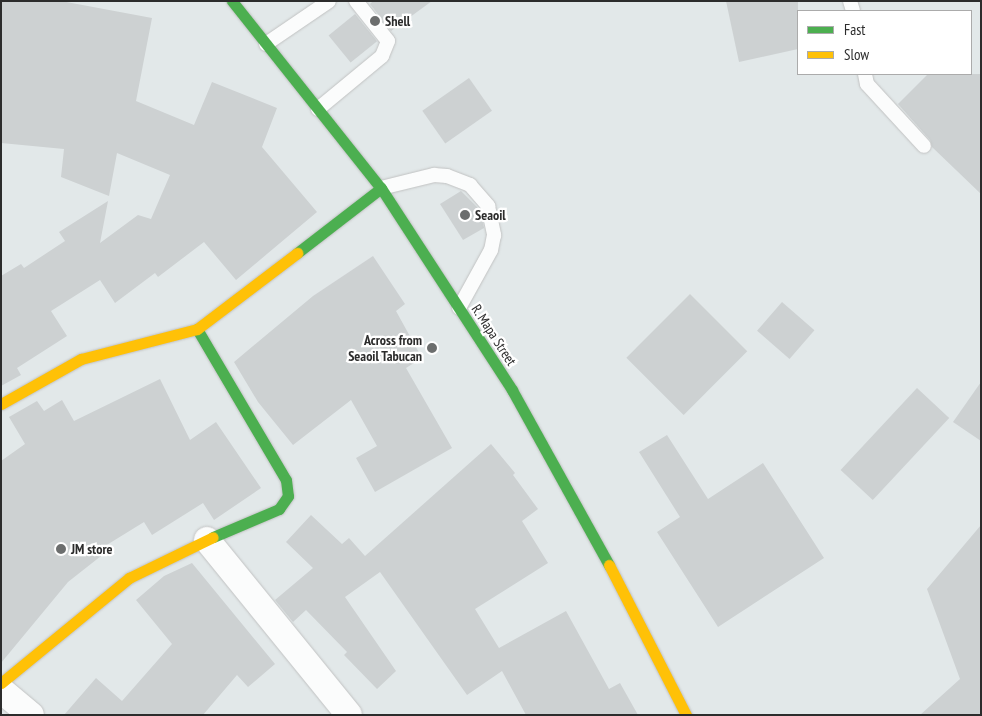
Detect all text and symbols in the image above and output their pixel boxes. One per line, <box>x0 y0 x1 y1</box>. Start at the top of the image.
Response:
legend <box>797 10 972 75</box>
place label: Shell <box>385 13 410 29</box>
marker: Shell <box>369 15 381 27</box>
text: Fast <box>844 20 865 39</box>
text: Slow <box>844 45 869 64</box>
place label: Seaoil <box>475 207 506 223</box>
marker: Seaoil <box>459 209 471 221</box>
street label: R. Mapa Street <box>468 301 520 369</box>
place label: Across from Seaoil Tabucan <box>348 332 422 364</box>
marker: Across from Seaoil Tabucan <box>426 342 438 354</box>
place label: JM store <box>71 541 113 557</box>
marker: JM store <box>55 543 67 555</box>

